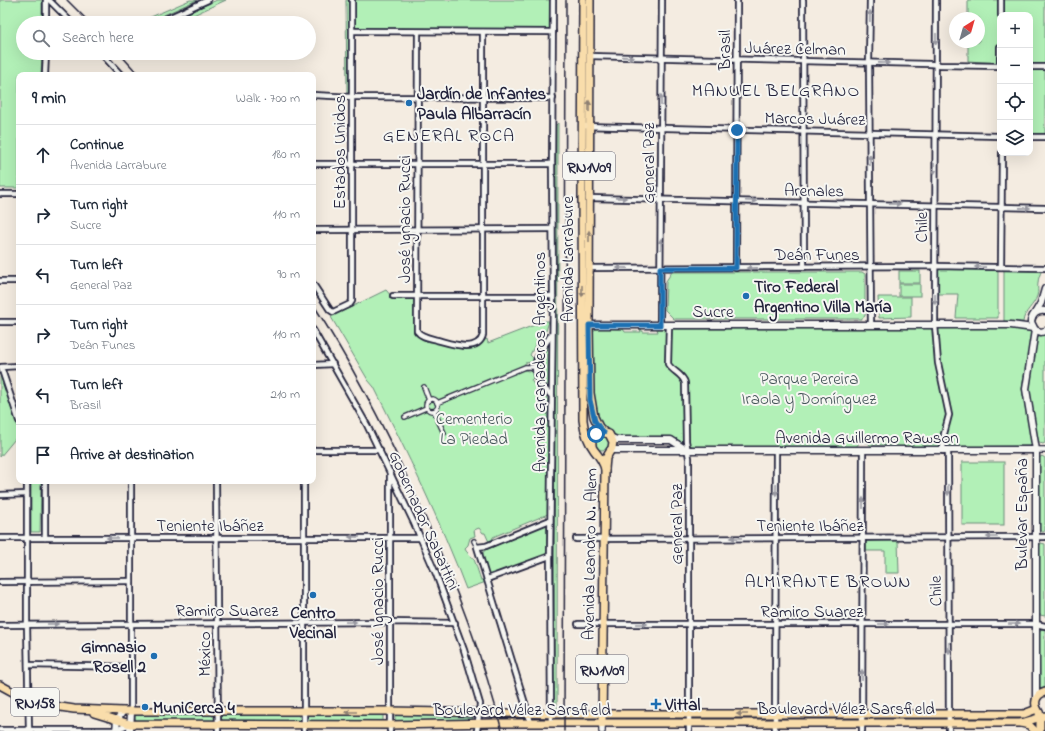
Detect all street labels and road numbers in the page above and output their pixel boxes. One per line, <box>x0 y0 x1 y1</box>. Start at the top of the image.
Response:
street label: Brasil <box>713 30 738 71</box>
street label: Juárez Celman <box>744 36 846 63</box>
street label: Estados Unidos <box>328 95 353 209</box>
street label: Marcos Juárez <box>764 106 866 133</box>
street label: General Paz <box>637 122 662 203</box>
road number: RN1V09 <box>563 152 615 180</box>
street label: José Ignacio Rucci <box>393 155 420 283</box>
street label: Arenales <box>784 178 844 205</box>
street label: Avenida Larrabure <box>556 195 581 322</box>
street label: Chile <box>910 211 935 242</box>
street label: Deán Funes <box>773 243 860 268</box>
street label: Avenida Granaderos Argentinos <box>528 252 555 472</box>
street label: Sucre <box>692 300 734 325</box>
street label: Avenida Guillermo Rawson <box>775 426 959 451</box>
street label: Gobernador Sabattini <box>382 447 466 594</box>
street label: Bulevar España <box>1010 458 1035 571</box>
street label: Avenida Leandro N. Alem <box>576 468 605 640</box>
street label: General Paz <box>665 483 690 564</box>
street label: Teniente Ibáñez <box>156 514 264 539</box>
street label: Teniente Ibáñez <box>756 514 864 539</box>
street label: José Ignacio Rucci <box>366 537 393 665</box>
street label: Chile <box>924 575 949 607</box>
street label: Ramiro Suarez <box>176 599 279 624</box>
street label: Ramiro Suarez <box>761 600 864 625</box>
street label: México <box>193 631 218 677</box>
road number: RN1V09 <box>576 655 628 683</box>
road number: RN158 <box>11 688 59 716</box>
street label: Boulevard Vélez Sarsfield <box>756 697 935 722</box>
street label: Boulevard Vélez Sarsfield <box>432 698 611 723</box>

